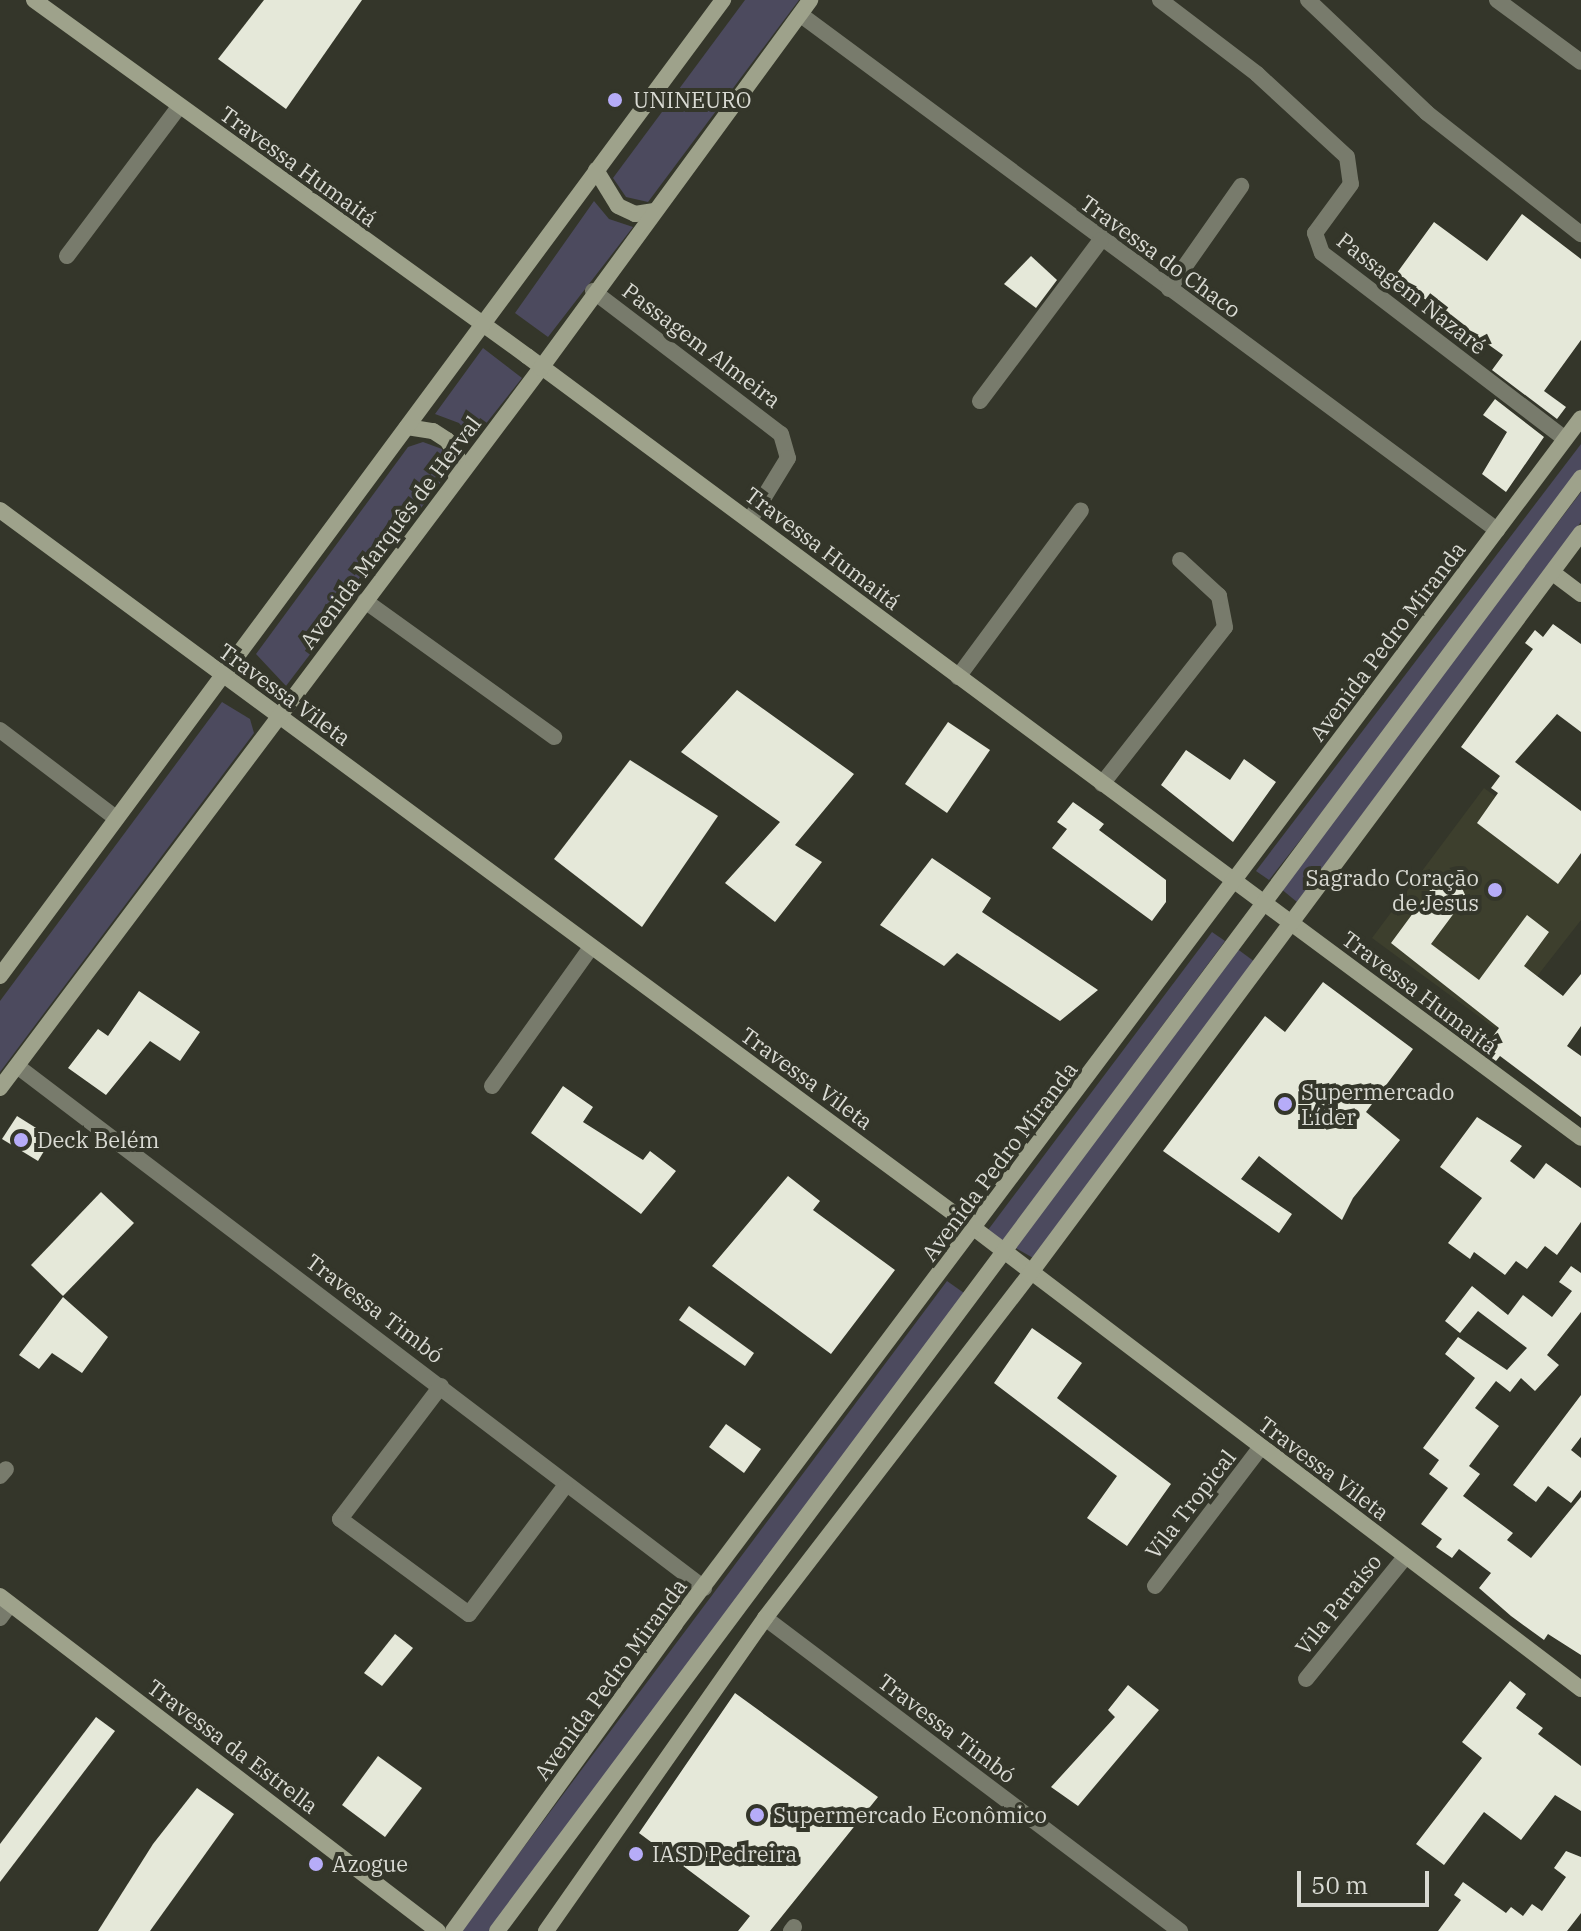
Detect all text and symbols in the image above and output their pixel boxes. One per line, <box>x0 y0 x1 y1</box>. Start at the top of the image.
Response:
place label: UNINEURO <box>633 87 752 113</box>
marker: UNINEURO <box>604 89 626 111</box>
street label: Travessa Humaitá <box>215 100 383 232</box>
street label: Travessa do Chaco <box>1076 189 1246 323</box>
street label: Passagem Nazaré <box>1332 227 1492 359</box>
street label: Passagem Almeira <box>618 277 786 413</box>
street label: Avenida Marquês de Herval <box>294 410 486 654</box>
street label: Travessa Humaitá <box>740 481 906 615</box>
street label: Avenida Pedro Miranda <box>1303 536 1471 746</box>
street label: Travessa Vileta <box>214 637 356 751</box>
place label: Sagrado Coração de Jesus <box>1306 864 1479 916</box>
marker: Sagrado Coração de Jesus <box>1486 881 1504 899</box>
street label: Travessa Humaitá <box>1337 925 1503 1059</box>
street label: Travessa Vileta <box>736 1021 878 1135</box>
street label: Avenida Pedro Miranda <box>915 1056 1083 1266</box>
place label: Supermercado Líder <box>1301 1078 1454 1130</box>
marker: Supermercado Líder <box>1276 1095 1294 1113</box>
place label: Deck Belém <box>37 1127 160 1153</box>
marker: Deck Belém <box>12 1131 30 1149</box>
street label: Travessa Timbó <box>301 1248 449 1368</box>
street label: Travessa Vileta <box>1254 1410 1394 1526</box>
street label: Vila Tropical <box>1139 1444 1241 1564</box>
street label: Vila Paraíso <box>1289 1548 1387 1660</box>
street label: Avenida Pedro Miranda <box>528 1573 692 1785</box>
street label: Travessa Timbó <box>873 1668 1021 1788</box>
street label: Travessa da Estrella <box>142 1673 324 1819</box>
place label: Supermercado Econômico <box>773 1802 1047 1828</box>
marker: Supermercado Econômico <box>748 1806 766 1824</box>
place label: IASD Pedreira <box>652 1841 797 1867</box>
marker: IASD Pedreira <box>627 1845 645 1863</box>
place label: Azogue <box>332 1851 408 1877</box>
marker: Azogue <box>307 1855 325 1873</box>
scale bar <box>1301 1855 1433 1905</box>
text: 50 m <box>1311 1869 1368 1901</box>

